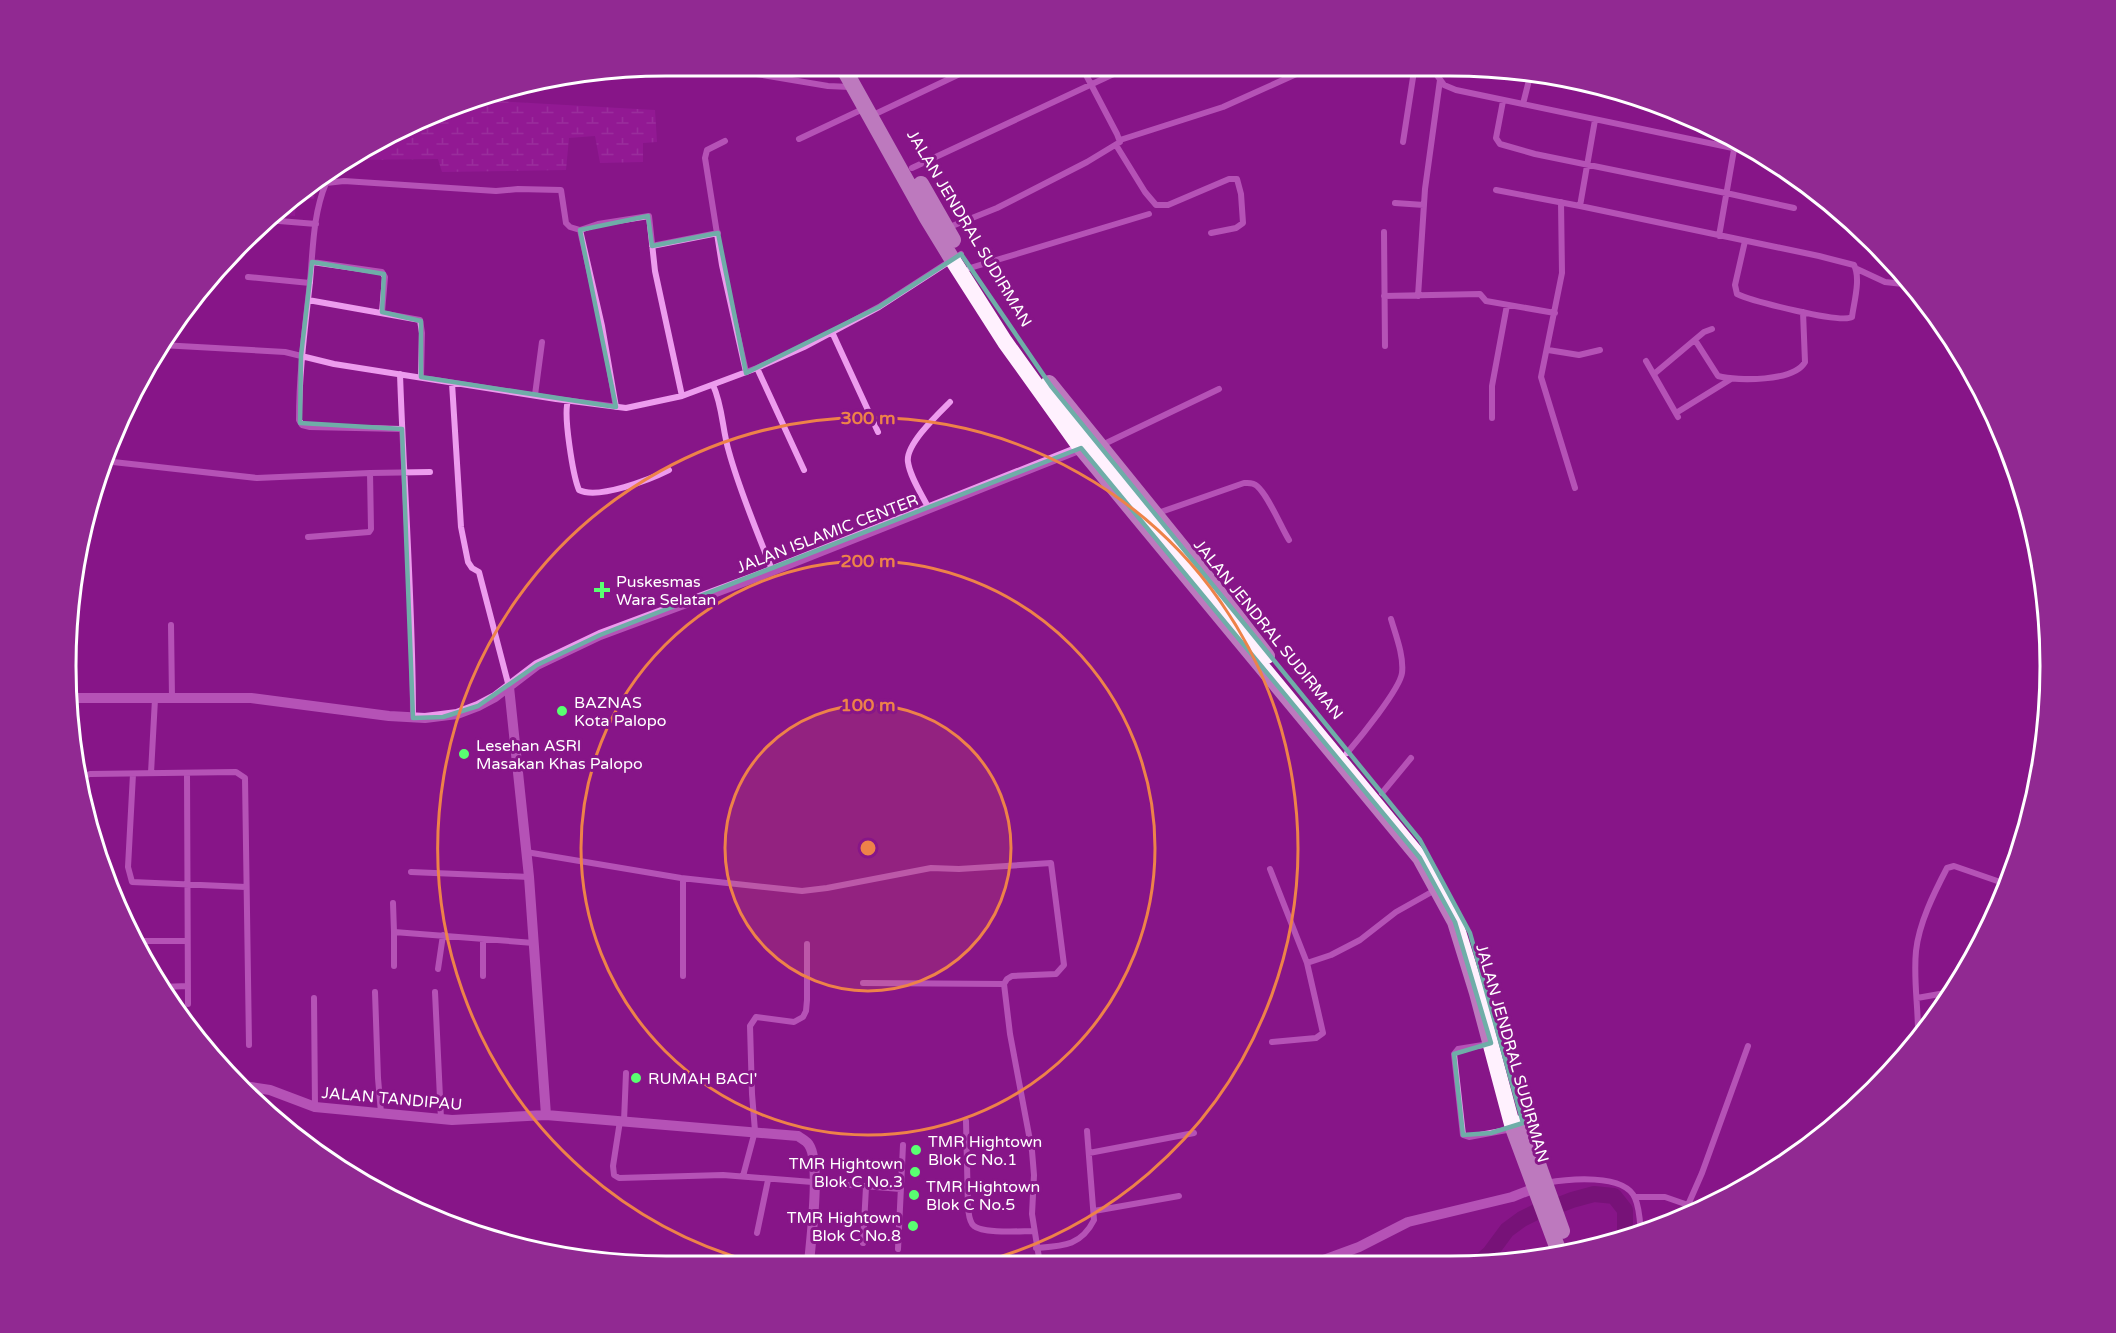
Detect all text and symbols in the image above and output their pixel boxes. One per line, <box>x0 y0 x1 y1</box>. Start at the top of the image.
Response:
street label: JALAN JENDRAL SUDIRMAN <box>902 126 1036 331</box>
text: 300 m <box>840 407 896 429</box>
street label: JALAN ISLAMIC CENTER <box>734 490 921 578</box>
street label: JALAN JENDRAL SUDIRMAN <box>1189 535 1347 724</box>
text: 200 m <box>840 550 896 572</box>
place label: Puskesmas Wara Selatan <box>616 572 716 610</box>
marker: Puskesmas Wara Selatan <box>593 581 611 599</box>
place label: BAZNAS Kota Palopo <box>574 693 667 731</box>
text: 100 m <box>840 694 896 716</box>
marker: BAZNAS Kota Palopo <box>555 704 569 718</box>
place label: Lesehan ASRI Masakan Khas Palopo <box>476 736 643 774</box>
marker: Lesehan ASRI Masakan Khas Palopo <box>457 747 471 761</box>
centre of rings <box>858 838 878 858</box>
street label: JALAN JENDRAL SUDIRMAN <box>1471 942 1553 1165</box>
place label: RUMAH BACI' <box>648 1069 757 1089</box>
marker: RUMAH BACI' <box>629 1071 643 1085</box>
street label: JALAN TANDIPAU <box>321 1083 463 1115</box>
place label: TMR Hightown Blok C No.1 <box>928 1132 1042 1170</box>
marker: TMR Hightown Blok C No.1 <box>909 1143 923 1157</box>
place label: TMR Hightown Blok C No.3 <box>789 1154 903 1192</box>
marker: TMR Hightown Blok C No.3 <box>908 1165 922 1179</box>
place label: TMR Hightown Blok C No.5 <box>926 1177 1040 1215</box>
marker: TMR Hightown Blok C No.5 <box>907 1188 921 1202</box>
place label: TMR Hightown Blok C No.8 <box>787 1208 901 1246</box>
marker: TMR Hightown Blok C No.8 <box>906 1219 920 1233</box>

